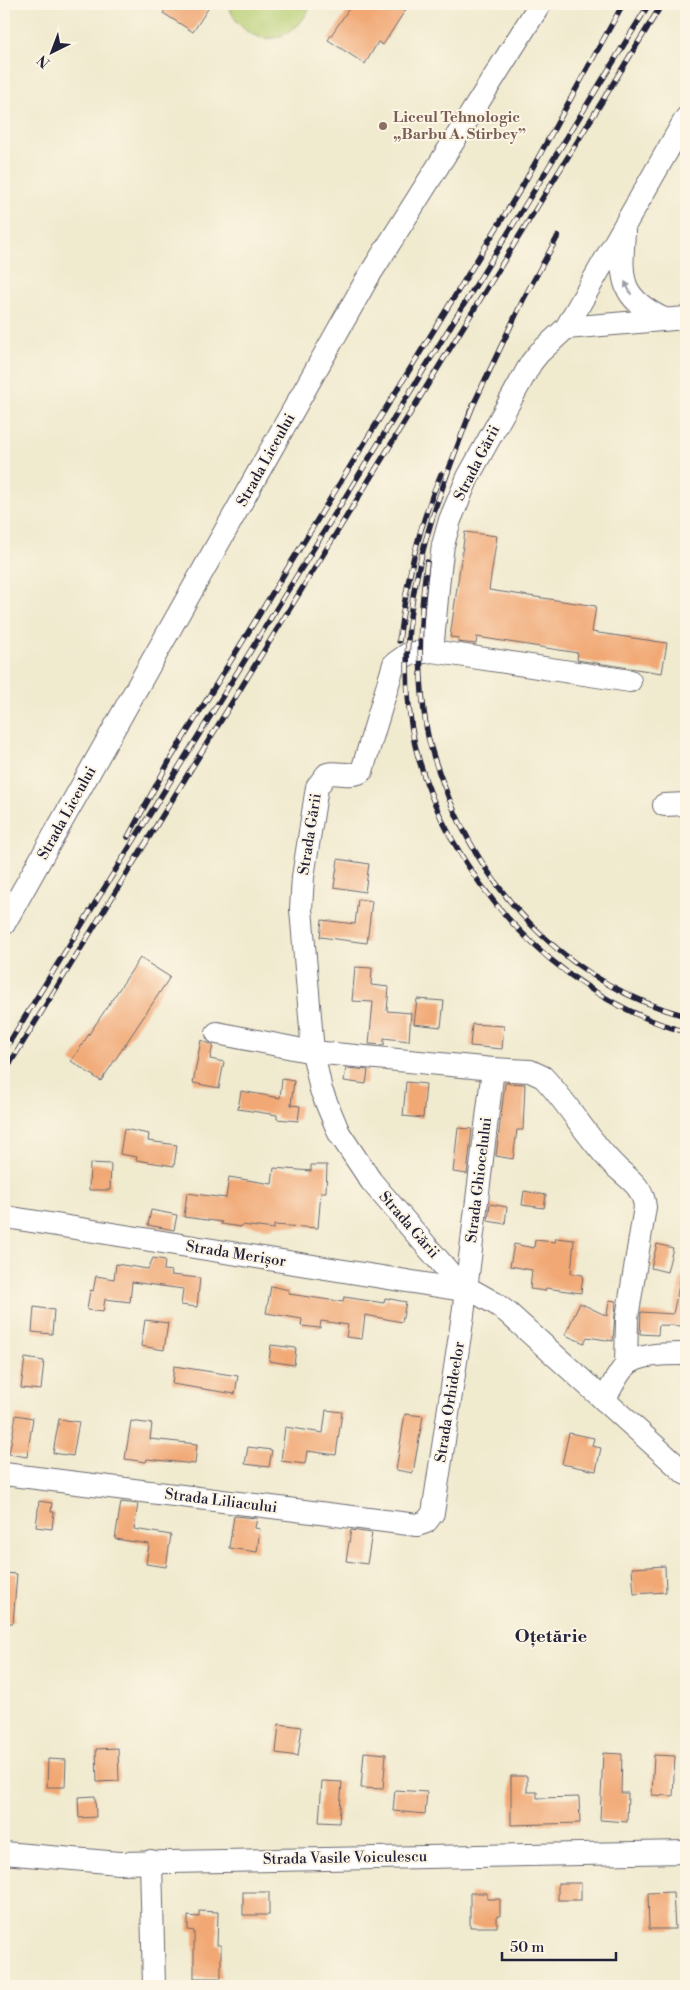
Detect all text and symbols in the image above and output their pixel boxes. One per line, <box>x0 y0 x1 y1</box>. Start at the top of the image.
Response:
north arrow <box>28 28 78 78</box>
text: N <box>34 51 54 71</box>
place label: Liceul Tehnologic „Barbu A. Stirbey” <box>393 108 526 144</box>
marker: Liceul Tehnologic „Barbu A. Stirbey” <box>377 120 389 132</box>
one-way arrow <box>624 281 632 296</box>
street label: Strada Liceului <box>233 410 299 510</box>
street label: Strada Gării <box>450 422 504 504</box>
street label: Strada Liceului <box>34 763 100 863</box>
street label: Strada Gării <box>294 792 326 876</box>
street label: Strada Ghiocelului <box>462 1116 496 1244</box>
street label: Strada Gării <box>375 1188 443 1262</box>
street label: Strada Merișor <box>185 1237 288 1271</box>
street label: Strada Orhideelor <box>431 1340 469 1464</box>
street label: Strada Liliacului <box>164 1485 278 1517</box>
district label: Oțetărie <box>515 1625 587 1648</box>
street label: Strada Vasile Voiculescu <box>263 1847 428 1869</box>
scale bar <box>502 1930 616 1962</box>
text: 50 m <box>510 1938 544 1957</box>

